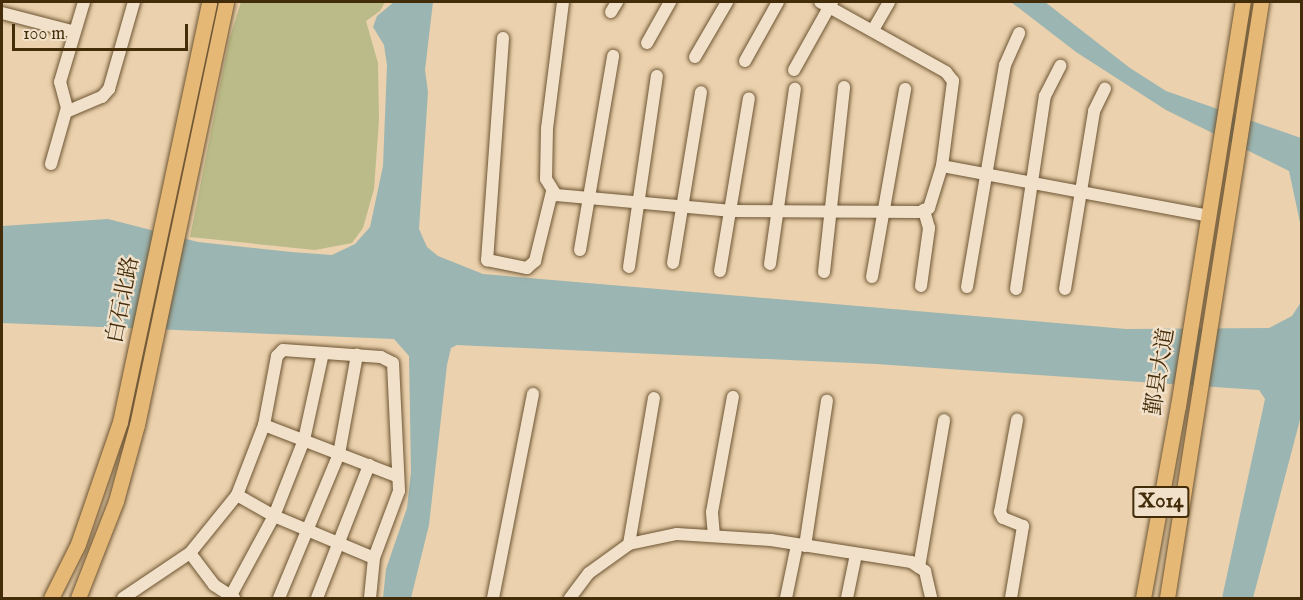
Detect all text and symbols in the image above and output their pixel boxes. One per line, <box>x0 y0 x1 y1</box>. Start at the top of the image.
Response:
scale bar <box>15 12 190 50</box>
text: 100 m <box>23 23 65 46</box>
street label: 白石北路 <box>103 254 145 346</box>
street label: 鄞县大道 <box>1141 326 1181 418</box>
road number: X014 <box>1131 484 1191 520</box>

